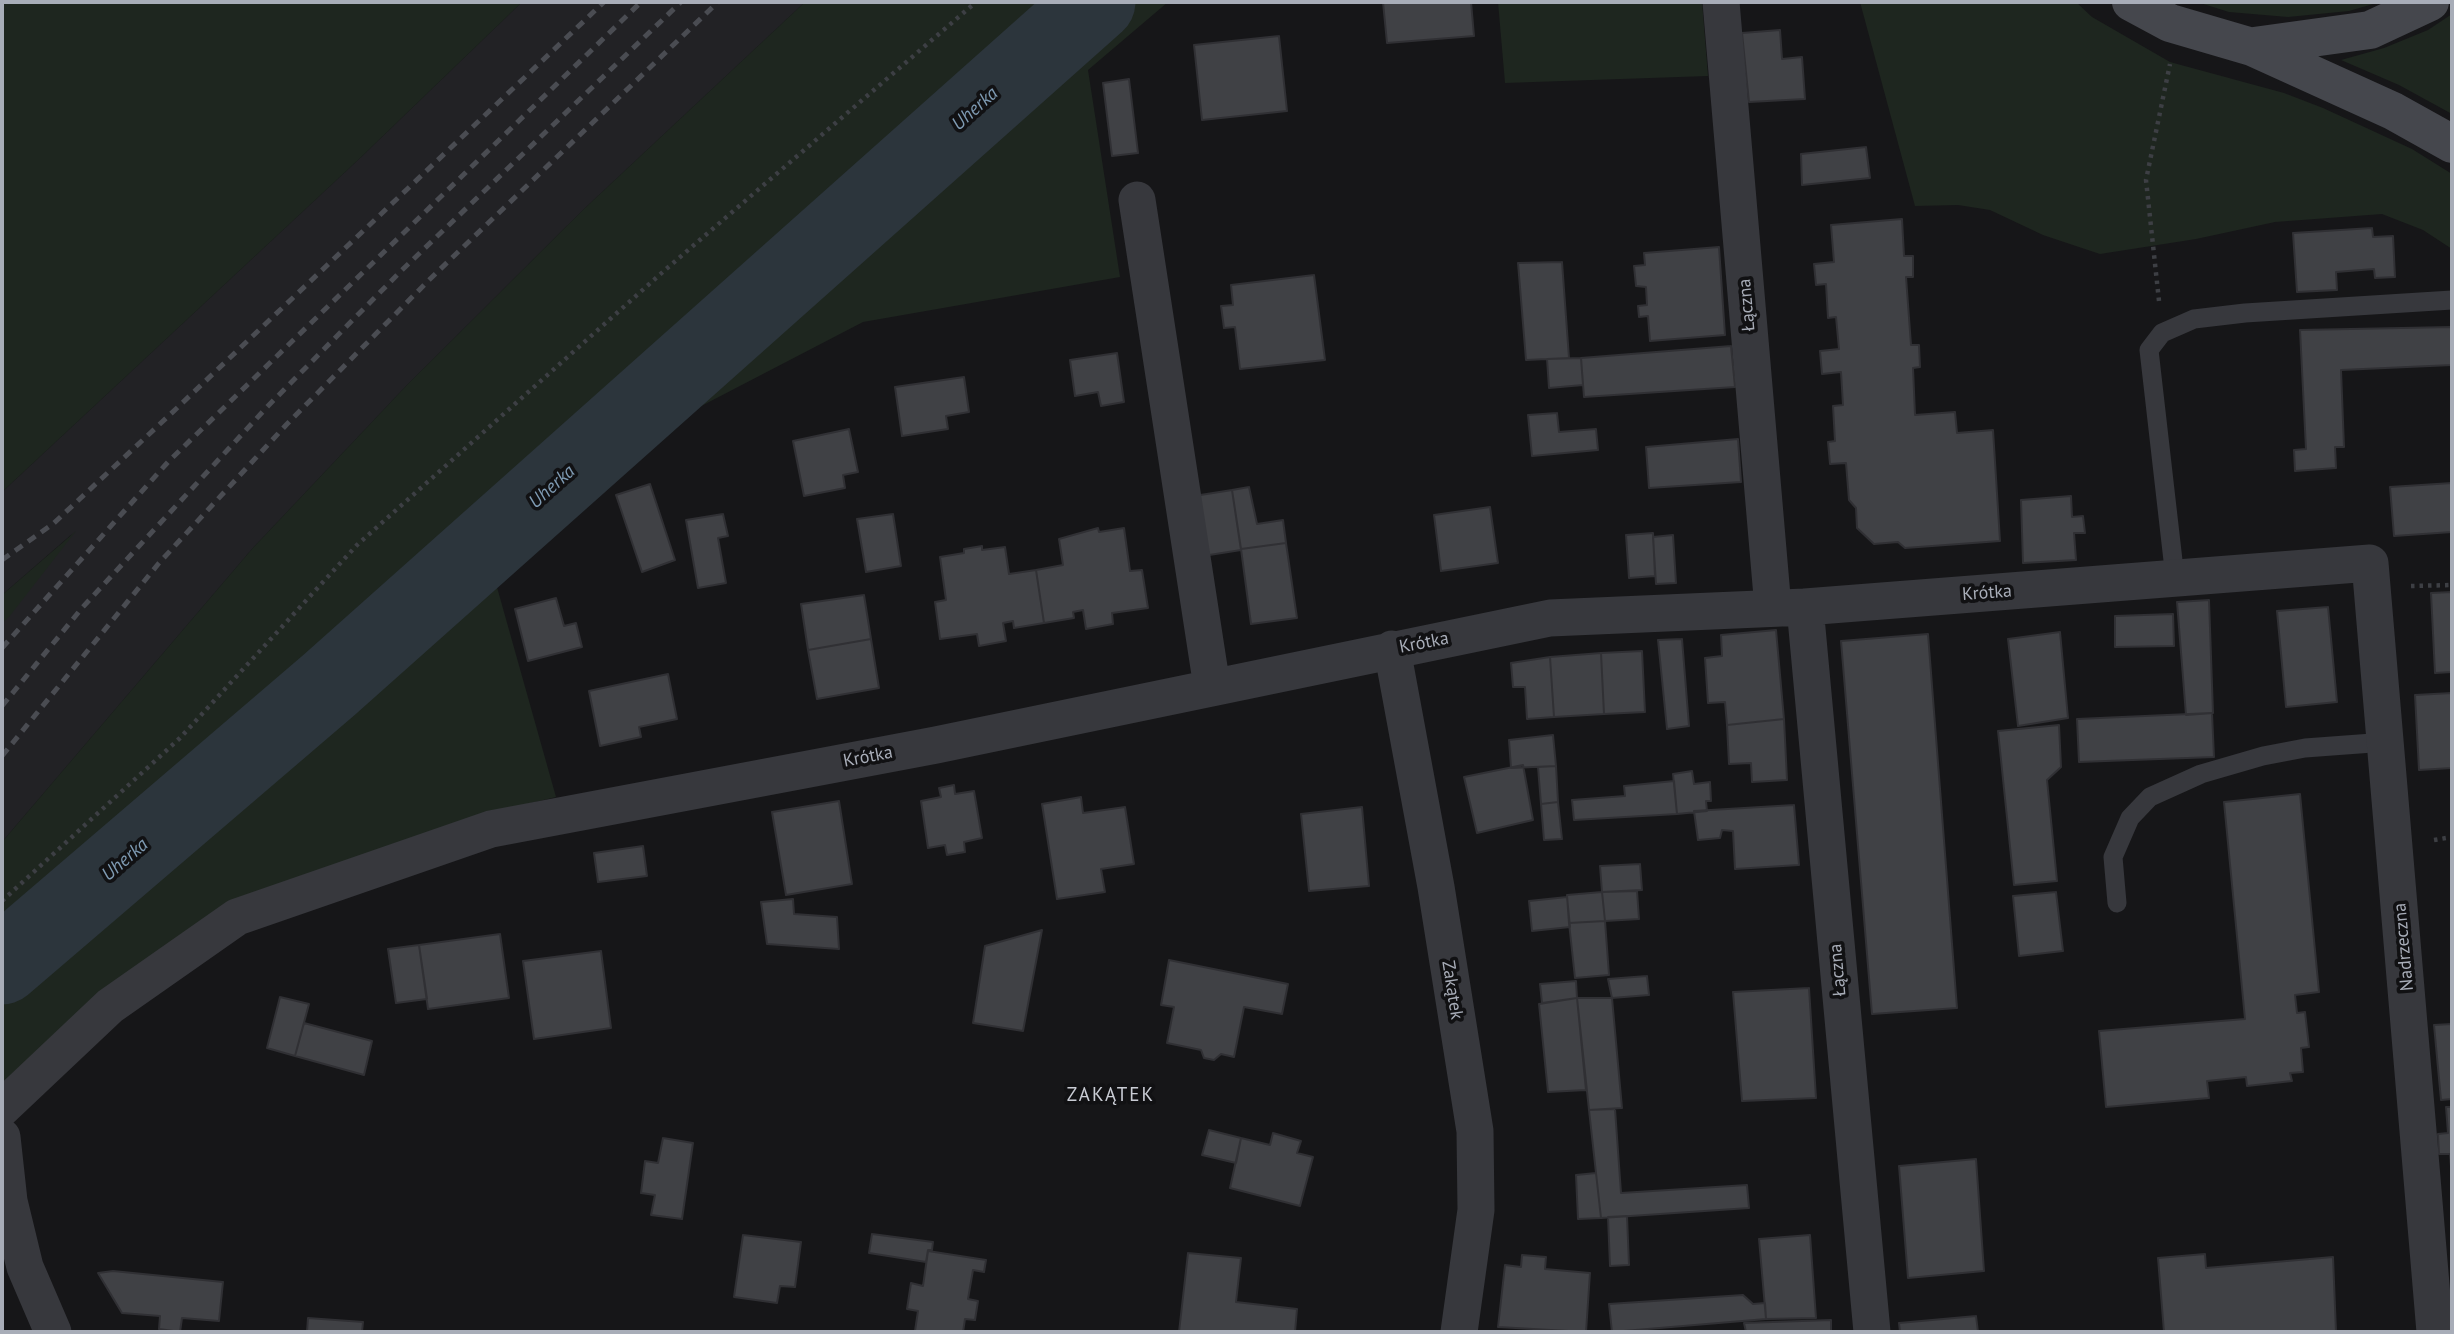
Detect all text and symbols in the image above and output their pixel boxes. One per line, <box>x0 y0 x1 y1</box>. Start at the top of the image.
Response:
water label: Uherka <box>947 82 1003 136</box>
street label: Łączna <box>1734 278 1760 332</box>
water label: Uherka <box>524 460 580 514</box>
street label: Krótka <box>1961 580 2013 606</box>
street label: Krótka <box>1397 628 1451 658</box>
street label: Krótka <box>841 742 895 772</box>
water label: Uherka <box>97 834 153 886</box>
street label: Nadrzeczna <box>2389 902 2419 992</box>
street label: Łączna <box>1825 943 1851 997</box>
street label: Zakątek <box>1437 959 1467 1021</box>
district label: ZAKĄTEK <box>1068 1085 1154 1107</box>

